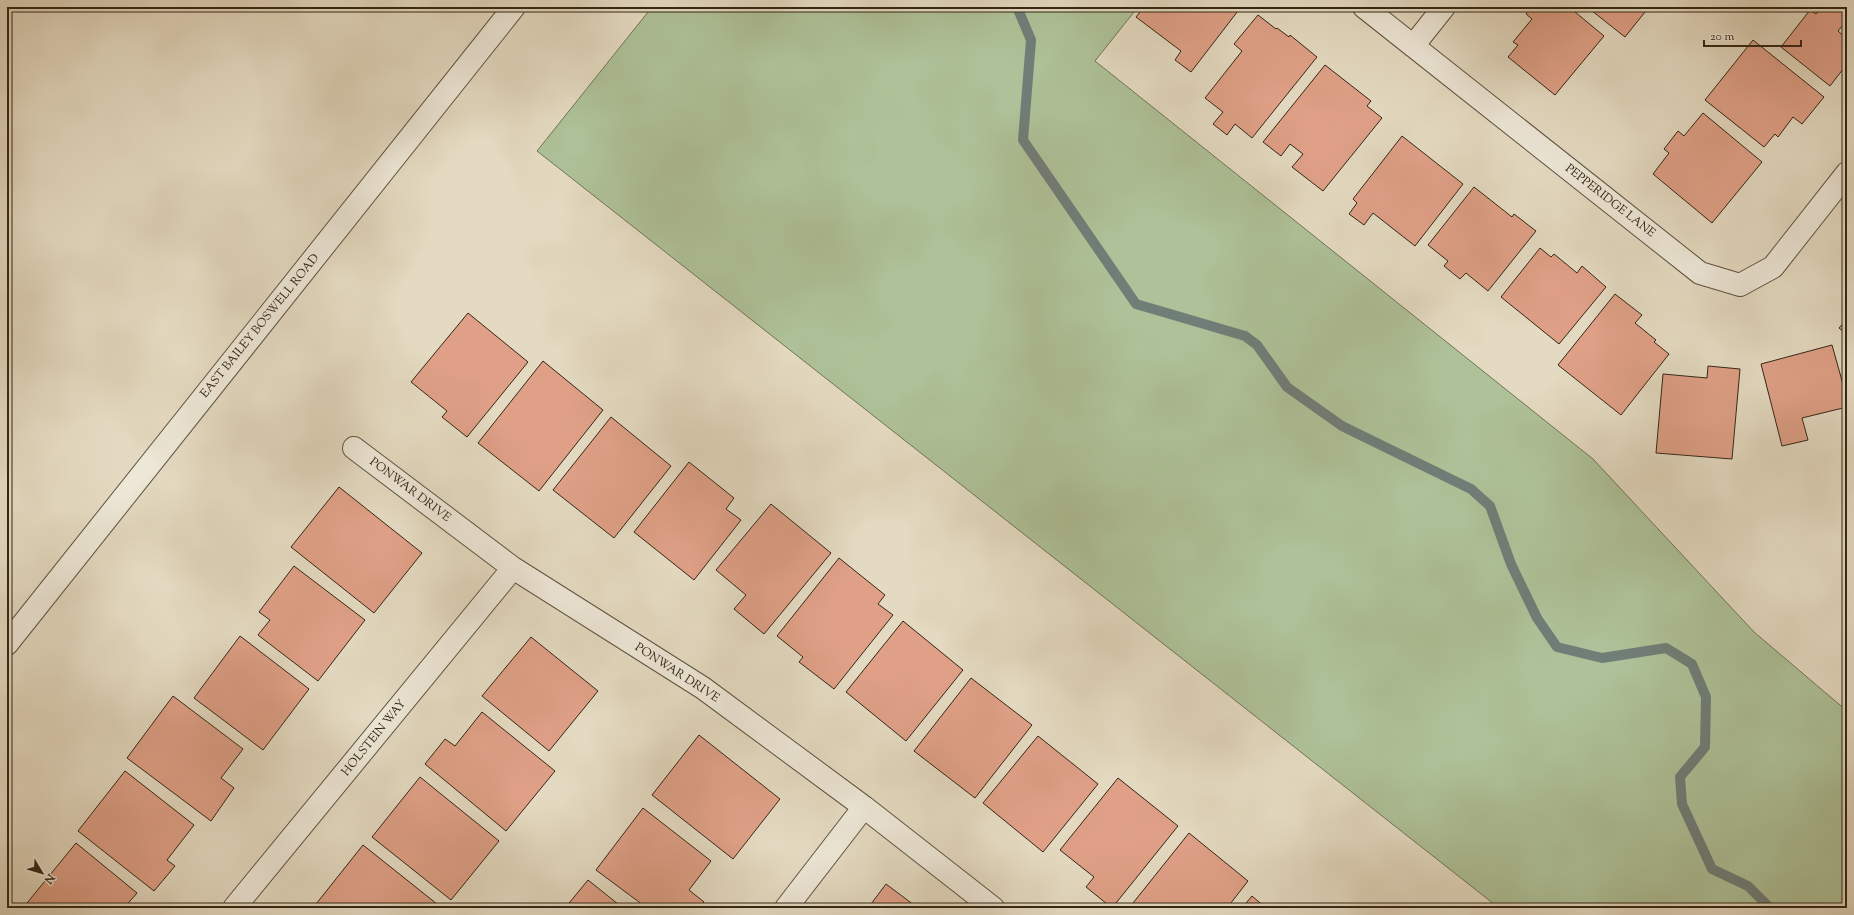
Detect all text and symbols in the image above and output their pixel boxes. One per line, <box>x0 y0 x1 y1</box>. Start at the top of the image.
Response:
scale bar <box>1704 22 1801 48</box>
text: 20 m <box>1710 28 1735 46</box>
street label: PEPPERIDGE LANE <box>1561 160 1660 243</box>
street label: EAST BAILEY BOSWELL ROAD <box>196 250 324 402</box>
street label: PONWAR DRIVE <box>365 453 455 527</box>
street label: PONWAR DRIVE <box>631 639 724 708</box>
street label: HOLSTEIN WAY <box>337 695 411 780</box>
north arrow <box>22 853 62 893</box>
text: N <box>40 869 59 887</box>

